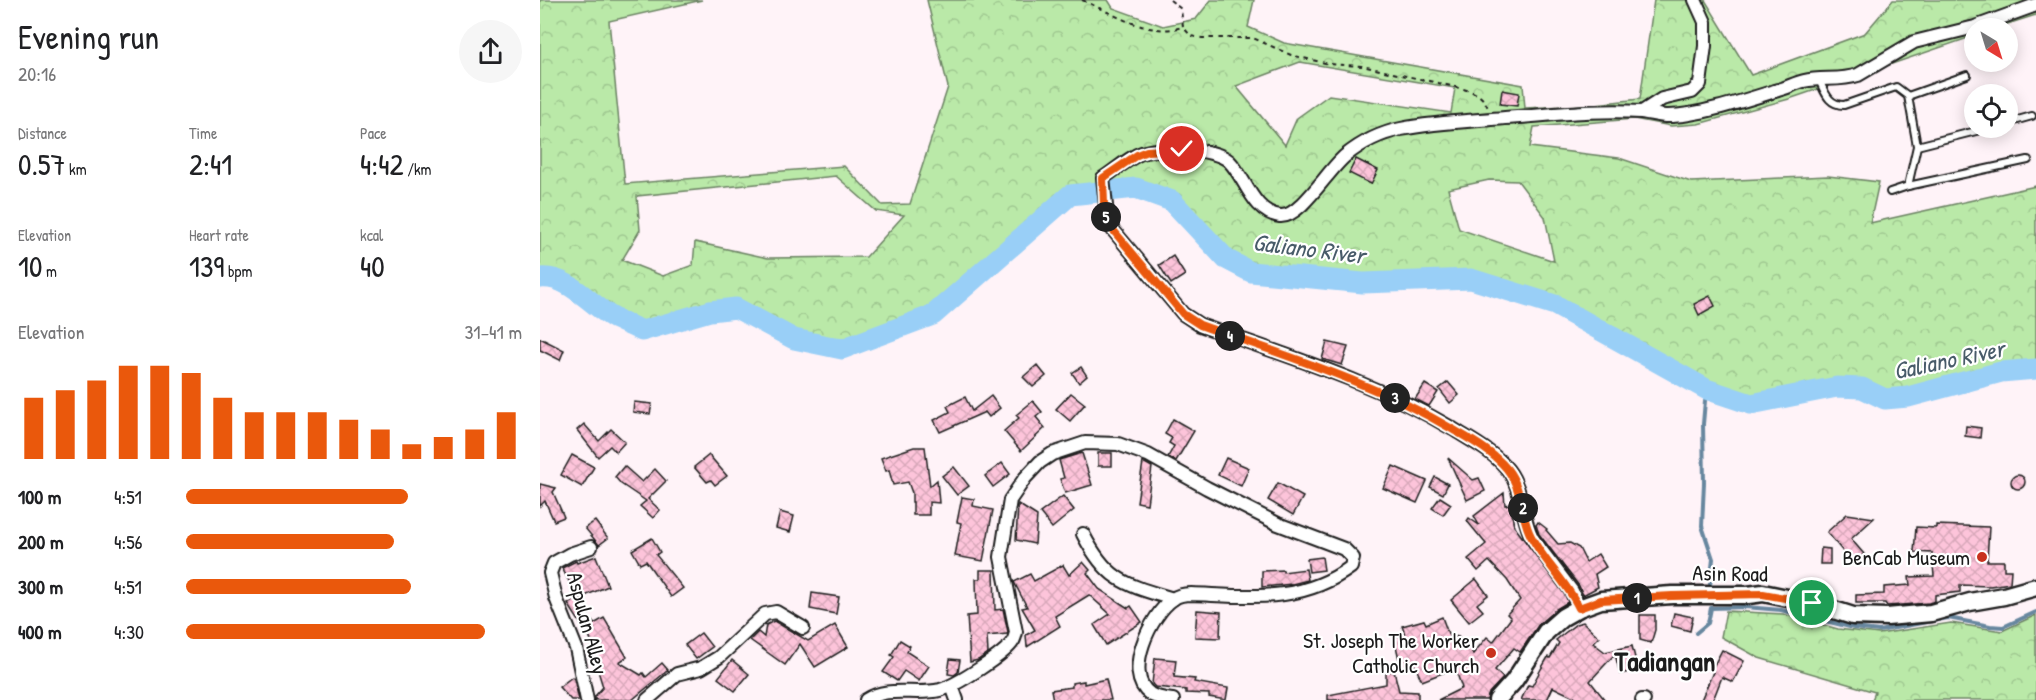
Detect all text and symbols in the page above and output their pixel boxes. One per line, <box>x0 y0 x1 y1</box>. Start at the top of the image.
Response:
text: Evening run <box>18 15 159 59</box>
north arrow <box>1964 18 2018 72</box>
map controls <box>1964 18 2018 138</box>
button: share <box>459 20 522 83</box>
text: 20:16 <box>18 60 56 87</box>
button: locate <box>1964 84 2018 138</box>
text: Distance <box>18 122 67 144</box>
text: Time <box>189 122 217 144</box>
text: Pace <box>360 122 387 144</box>
pin <box>1156 123 1207 174</box>
icon: check <box>1165 132 1198 165</box>
text: 0.57 <box>18 144 65 184</box>
text: 2:41 <box>189 144 232 184</box>
text: 4:42 <box>360 144 404 184</box>
text: km <box>65 158 87 180</box>
text: /km <box>404 158 431 180</box>
pin: 5 <box>1091 202 1121 232</box>
text: 5 <box>1103 206 1109 228</box>
text: Elevation <box>18 224 71 246</box>
text: Heart rate <box>189 224 249 246</box>
text: kcal <box>360 224 383 246</box>
water label: Galiano River <box>1251 225 1370 271</box>
text: 10 <box>18 246 42 286</box>
text: 139 <box>189 246 224 286</box>
text: 40 <box>360 246 385 286</box>
text: m <box>42 260 57 282</box>
text: bpm <box>224 260 252 282</box>
text: Elevation <box>18 318 84 345</box>
text: 31–41 m <box>464 318 522 345</box>
pin: 4 <box>1215 321 1245 351</box>
text: 4 <box>1227 325 1233 347</box>
water label: Galiano River <box>1890 331 2010 386</box>
pin: 3 <box>1380 383 1410 413</box>
text: 3 <box>1391 387 1399 409</box>
text: 100 m <box>18 483 61 510</box>
text: 4:51 <box>114 483 142 510</box>
pin: 2 <box>1508 493 1538 523</box>
text: 2 <box>1519 497 1527 519</box>
text: 200 m <box>18 528 63 555</box>
text: 4:56 <box>114 528 143 555</box>
place label: BenCab Museum <box>1842 542 1970 572</box>
marker: BenCab Museum <box>1975 550 1989 564</box>
street label: Asin Road <box>1692 557 1768 589</box>
street label: Aspulan Alley <box>560 568 616 678</box>
text: 300 m <box>18 573 63 600</box>
text: 4:51 <box>114 573 142 600</box>
pin <box>1786 577 1837 628</box>
pin: 1 <box>1622 583 1652 613</box>
icon: arrive <box>1795 586 1828 619</box>
text: 1 <box>1634 587 1640 609</box>
text: 400 m <box>18 618 62 645</box>
text: 4:30 <box>114 618 144 645</box>
place label: St. Joseph The Worker Catholic Church <box>1303 625 1480 680</box>
district label: Tadiangan <box>1614 642 1716 681</box>
marker: St. Joseph The Worker Catholic Church <box>1484 646 1498 660</box>

